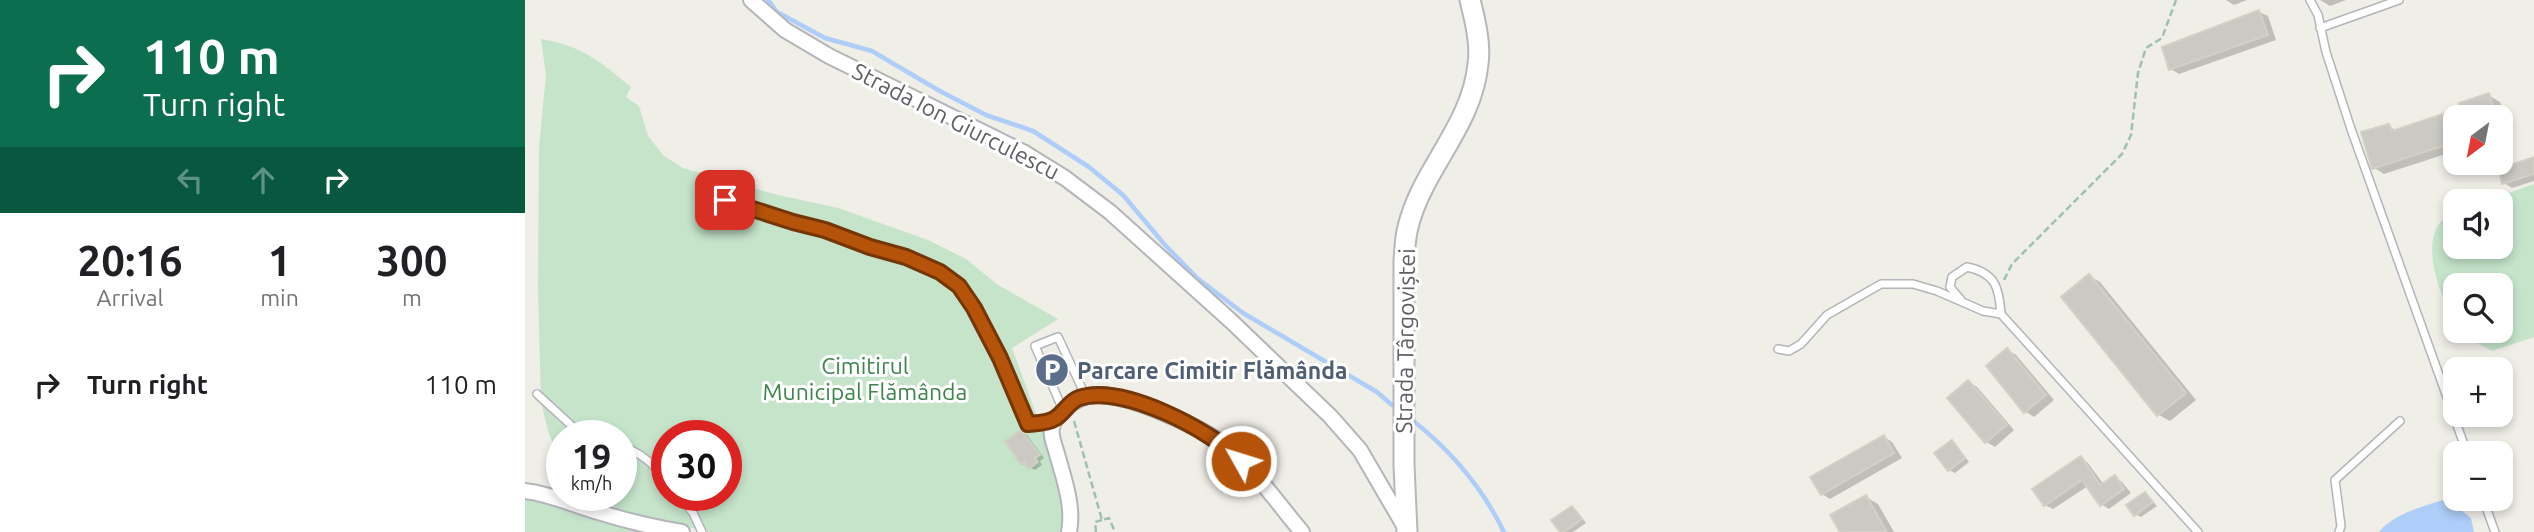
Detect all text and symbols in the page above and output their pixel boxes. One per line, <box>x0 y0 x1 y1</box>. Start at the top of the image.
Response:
icon: right <box>28 28 119 119</box>
text: 110 m <box>143 28 280 83</box>
street label: Strada Ion Giurculescu <box>848 58 1064 184</box>
text: Turn right <box>143 86 285 122</box>
north arrow <box>2443 105 2513 175</box>
map controls <box>2443 105 2513 511</box>
icon: left <box>171 161 209 199</box>
icon: ahead <box>244 161 282 199</box>
icon: right <box>317 161 355 199</box>
pin <box>695 170 755 230</box>
icon: arrive <box>706 181 744 219</box>
button: sound <box>2443 189 2513 259</box>
text: 20:16 <box>78 237 183 284</box>
text: 1 <box>268 237 291 284</box>
text: 300 <box>376 237 447 284</box>
street label: Strada Târgoviștei <box>1391 248 1419 434</box>
button: search <box>2443 273 2513 343</box>
text: Arrival <box>97 285 164 310</box>
text: min <box>260 285 299 310</box>
text: m <box>402 285 422 310</box>
parking icon: Parcare Cimitir Flămânda <box>1033 351 1071 389</box>
park label: Cimitirul Municipal Flămânda <box>763 353 967 404</box>
button: + <box>2443 357 2513 427</box>
place label: Parcare Cimitir Flămânda <box>1077 358 1347 383</box>
icon: right <box>28 366 66 404</box>
text: Turn right <box>87 370 208 399</box>
text: 110 m <box>425 370 497 399</box>
speed limit sign: 30 <box>651 420 742 511</box>
position arrow <box>1204 424 1278 498</box>
text: 19 <box>572 436 611 476</box>
button: − <box>2443 441 2513 511</box>
text: km/h <box>571 473 612 493</box>

